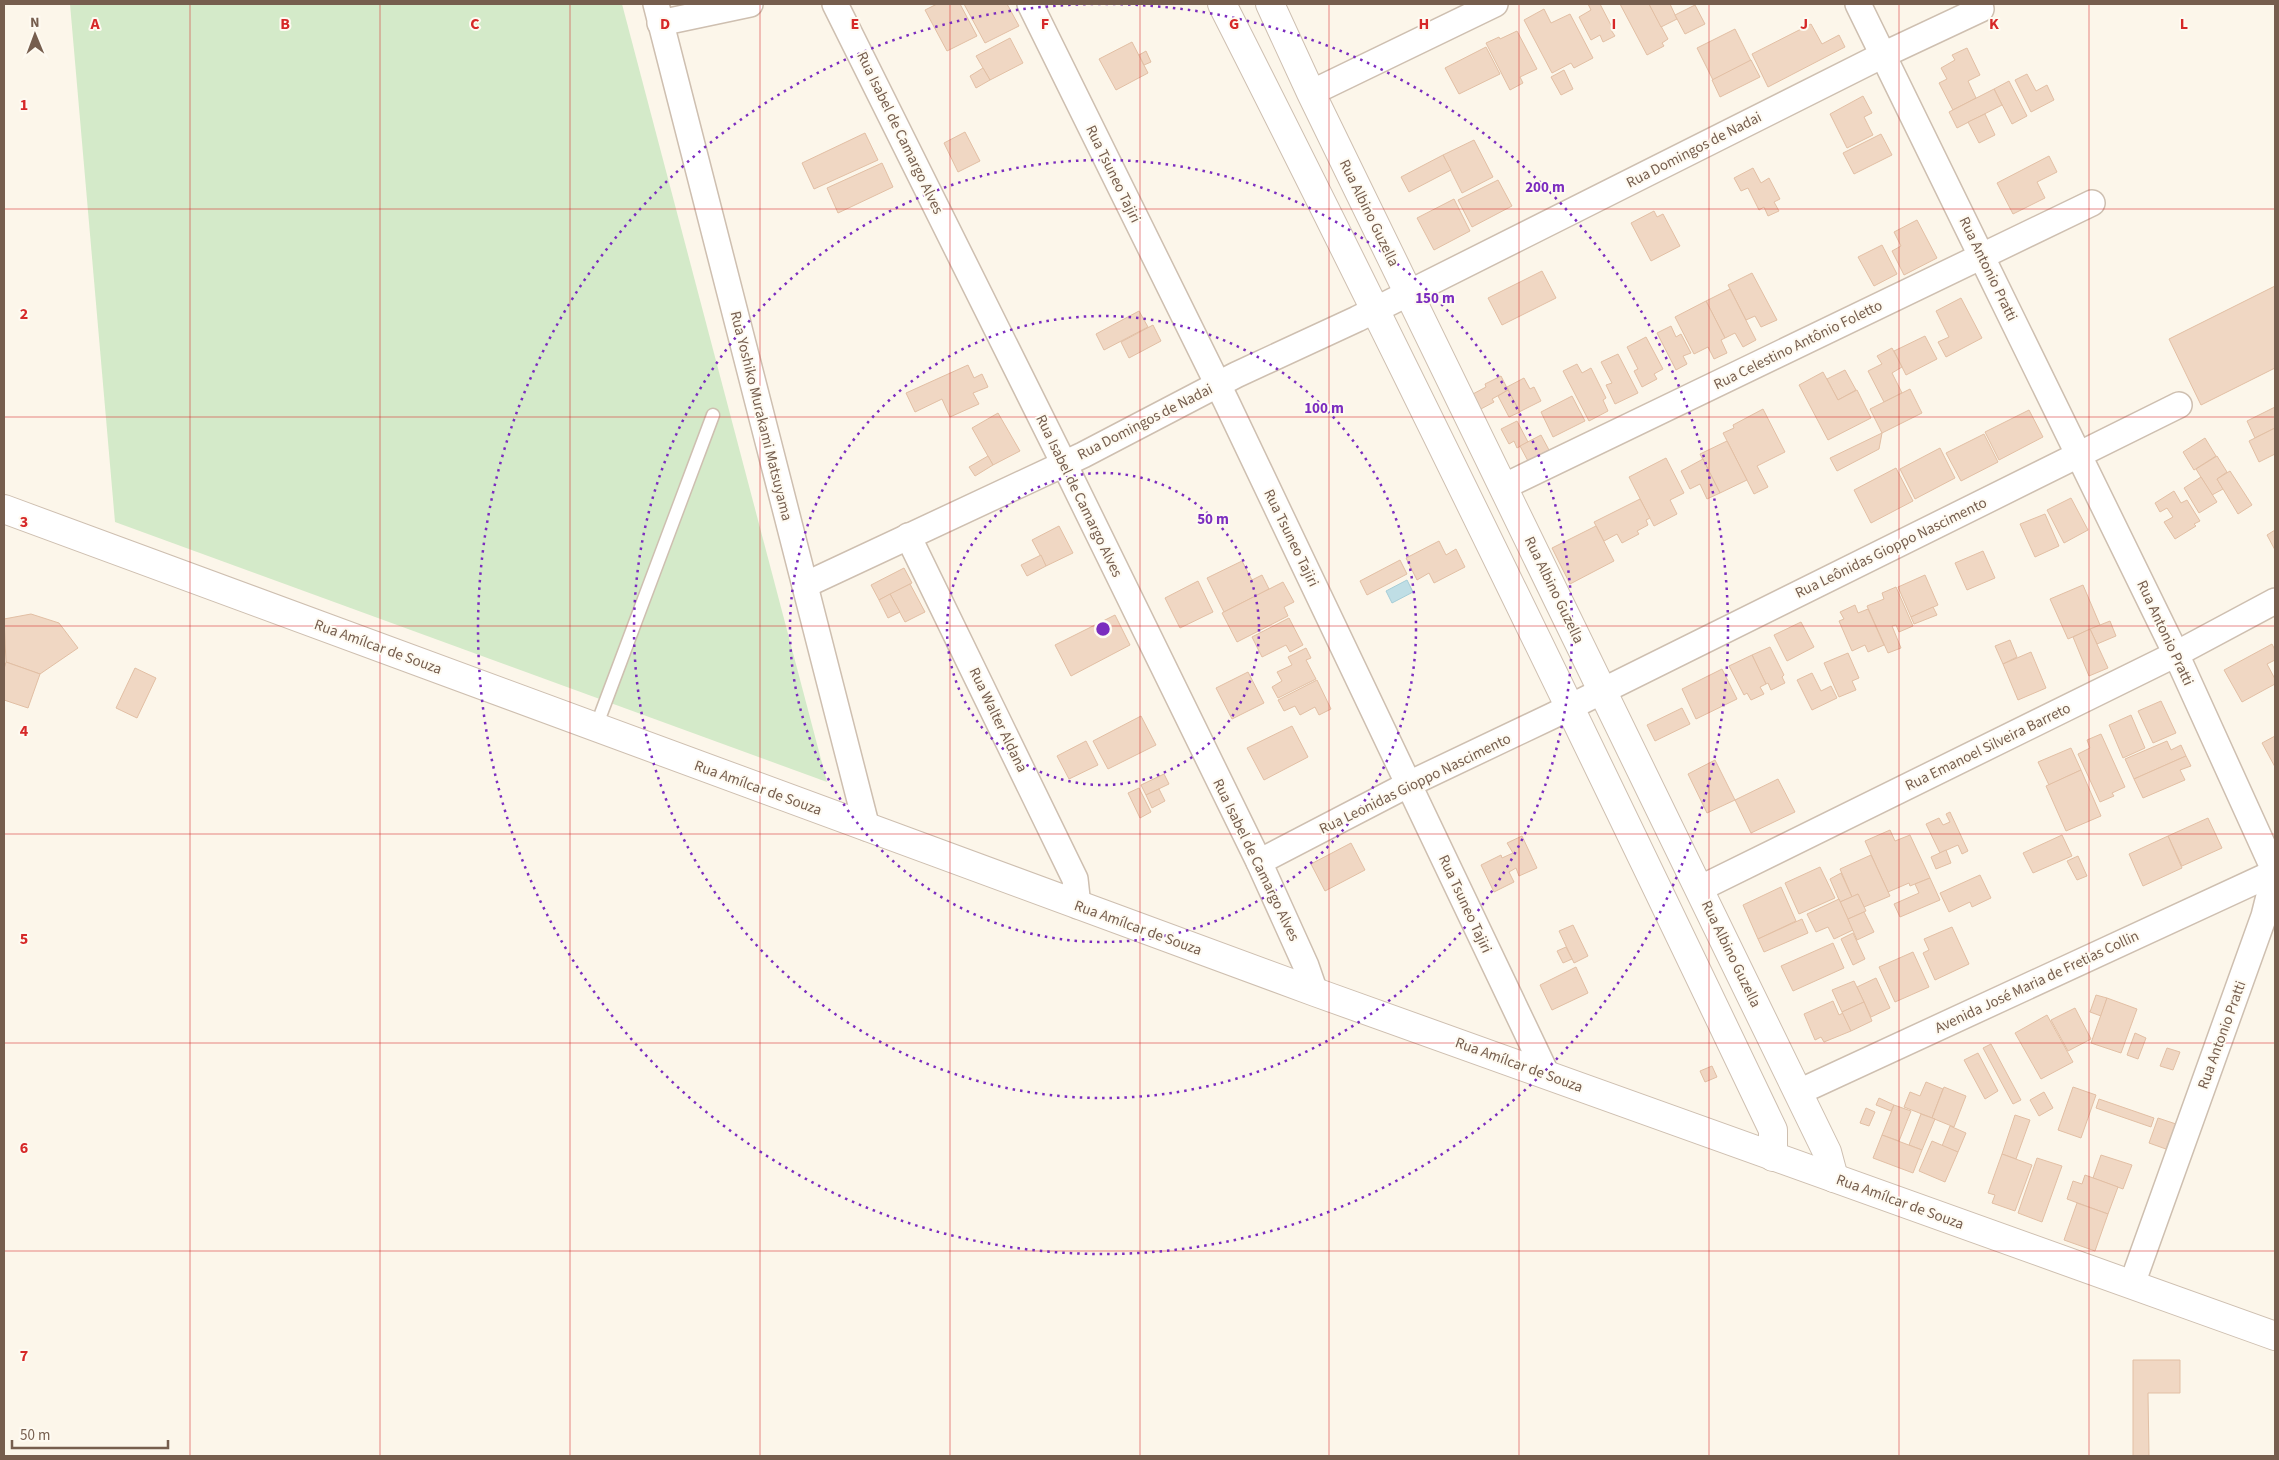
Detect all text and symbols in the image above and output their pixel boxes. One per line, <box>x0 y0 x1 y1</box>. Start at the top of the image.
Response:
north arrow <box>10 10 60 60</box>
text: N <box>30 13 40 33</box>
text: A <box>89 13 100 35</box>
text: B <box>280 13 290 35</box>
text: C <box>470 13 480 35</box>
text: D <box>660 13 670 35</box>
text: E <box>851 13 859 35</box>
text: F <box>1041 13 1049 35</box>
text: G <box>1229 13 1239 35</box>
text: H <box>1419 13 1429 35</box>
text: I <box>1612 13 1616 35</box>
text: J <box>1800 13 1808 35</box>
text: K <box>1989 13 1999 35</box>
text: L <box>2180 13 2188 35</box>
street label: Rua Isabel de Camargo Alves <box>851 48 949 218</box>
text: 1 <box>20 94 28 116</box>
street label: Rua Domingos de Nadai <box>1623 107 1765 193</box>
street label: Rua Tsuneo Tajiri <box>1080 122 1146 226</box>
street label: Rua Albino Guzella <box>1334 156 1404 270</box>
text: 200 m <box>1525 177 1565 198</box>
street label: Rua Antonio Pratti <box>1954 213 2022 325</box>
text: 150 m <box>1415 288 1455 309</box>
street label: Rua Celestino Antônio Foletto <box>1710 295 1886 395</box>
text: 2 <box>20 303 28 325</box>
street label: Rua Yoshiko Murakami Matsuyama <box>725 309 797 523</box>
street label: Rua Domingos de Nadai <box>1074 379 1216 465</box>
text: 100 m <box>1304 398 1344 419</box>
street label: Rua Isabel de Camargo Alves <box>1030 411 1128 581</box>
street label: Rua Tsuneo Tajiri <box>1258 486 1324 590</box>
street label: Rua Leônidas Gioppo Nascimento <box>1792 492 1990 604</box>
text: 50 m <box>1197 509 1229 530</box>
text: 3 <box>20 511 28 533</box>
street label: Rua Albino Guzella <box>1519 533 1589 647</box>
street label: Rua Antonio Pratti <box>2131 577 2199 689</box>
street label: Rua Amílcar de Souza <box>311 614 445 680</box>
centre of rings <box>1094 620 1112 638</box>
street label: Rua Walter Aldana <box>964 664 1032 776</box>
street label: Rua Emanoel Silveira Barreto <box>1902 698 2074 796</box>
text: 4 <box>20 720 29 742</box>
street label: Rua Leonidas Gioppo Nascimento <box>1316 728 1514 840</box>
street label: Rua Amílcar de Souza <box>691 755 825 821</box>
street label: Rua Isabel de Camargo Alves <box>1207 775 1305 945</box>
street label: Rua Tsuneo Tajiri <box>1433 851 1497 957</box>
street label: Rua Amílcar de Souza <box>1071 895 1205 961</box>
street label: Rua Albino Guzella <box>1696 897 1766 1011</box>
street label: Avenida José Maria de Fretias Collin <box>1931 925 2143 1039</box>
text: 5 <box>20 928 28 950</box>
street label: Rua Antonio Pratti <box>2193 978 2251 1092</box>
street label: Rua Amílcar de Souza <box>1452 1032 1586 1098</box>
text: 6 <box>20 1137 28 1159</box>
street label: Rua Amílcar de Souza <box>1833 1169 1967 1235</box>
text: 7 <box>20 1345 28 1367</box>
scale bar <box>12 1418 169 1450</box>
text: 50 m <box>20 1425 50 1446</box>

